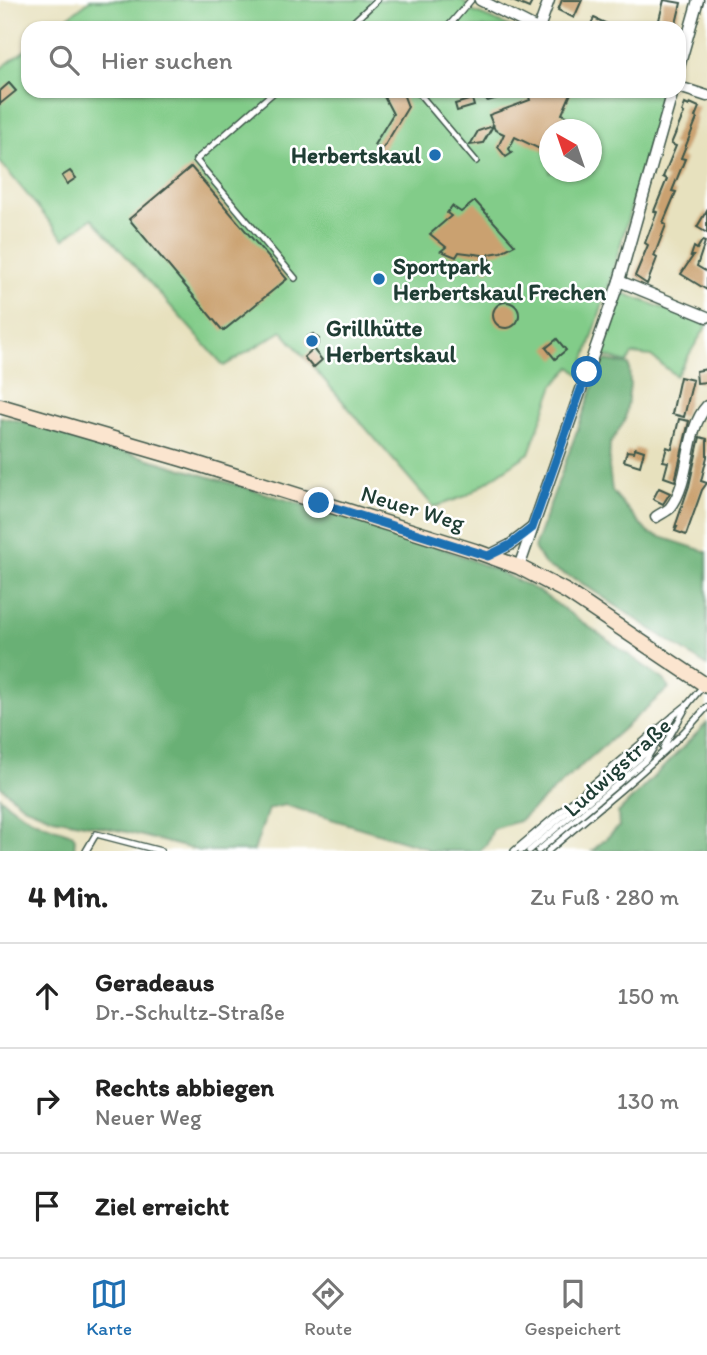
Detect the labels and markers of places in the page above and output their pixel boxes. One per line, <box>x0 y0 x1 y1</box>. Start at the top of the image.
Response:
place label: Herbertskaul <box>291 141 421 169</box>
marker: Herbertskaul <box>427 147 443 163</box>
place label: Sportpark Herbertskaul Frechen <box>393 252 607 306</box>
marker: Sportpark Herbertskaul Frechen <box>371 271 387 287</box>
place label: Grillhütte Herbertskaul <box>326 314 456 368</box>
marker: Grillhütte Herbertskaul <box>304 333 320 349</box>

